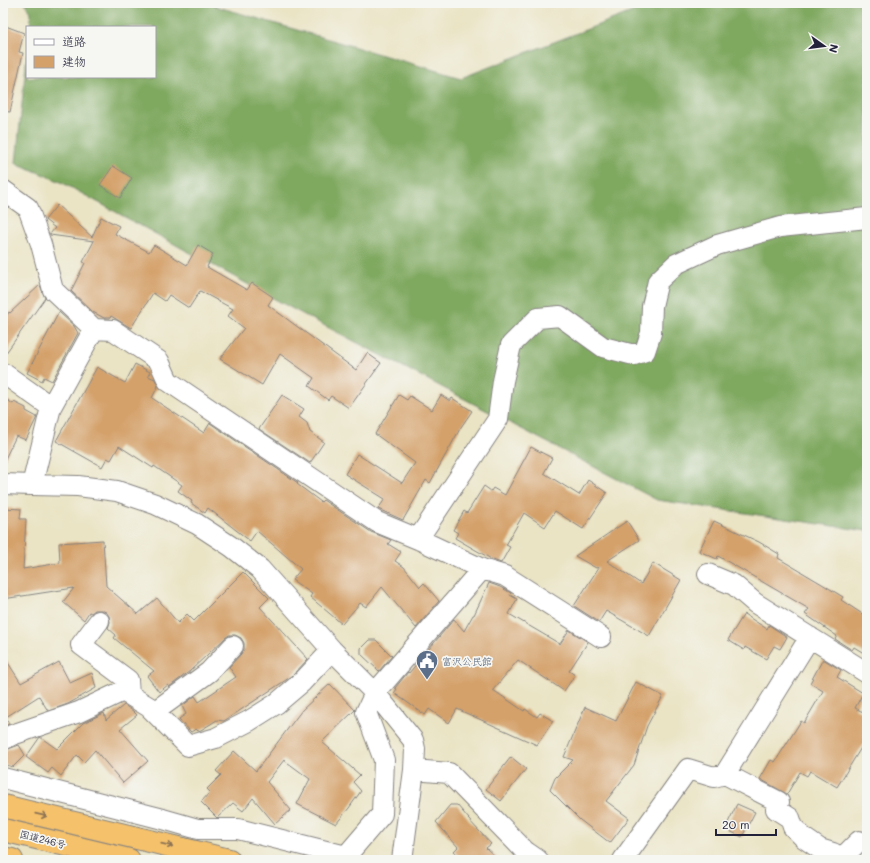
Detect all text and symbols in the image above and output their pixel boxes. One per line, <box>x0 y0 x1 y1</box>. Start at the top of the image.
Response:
legend <box>26 26 156 78</box>
north arrow <box>804 26 844 66</box>
text: 道路 <box>62 33 86 49</box>
text: N <box>826 43 842 54</box>
text: 建物 <box>62 53 86 69</box>
public building icon: 富沢公民館 <box>414 648 440 681</box>
place label: 富沢公民館 <box>442 654 492 668</box>
scale bar <box>716 811 776 837</box>
one-way arrow <box>34 812 47 820</box>
text: 20 m <box>722 816 750 832</box>
street label: 国道246号 <box>18 826 68 852</box>
one-way arrow <box>161 842 174 850</box>

